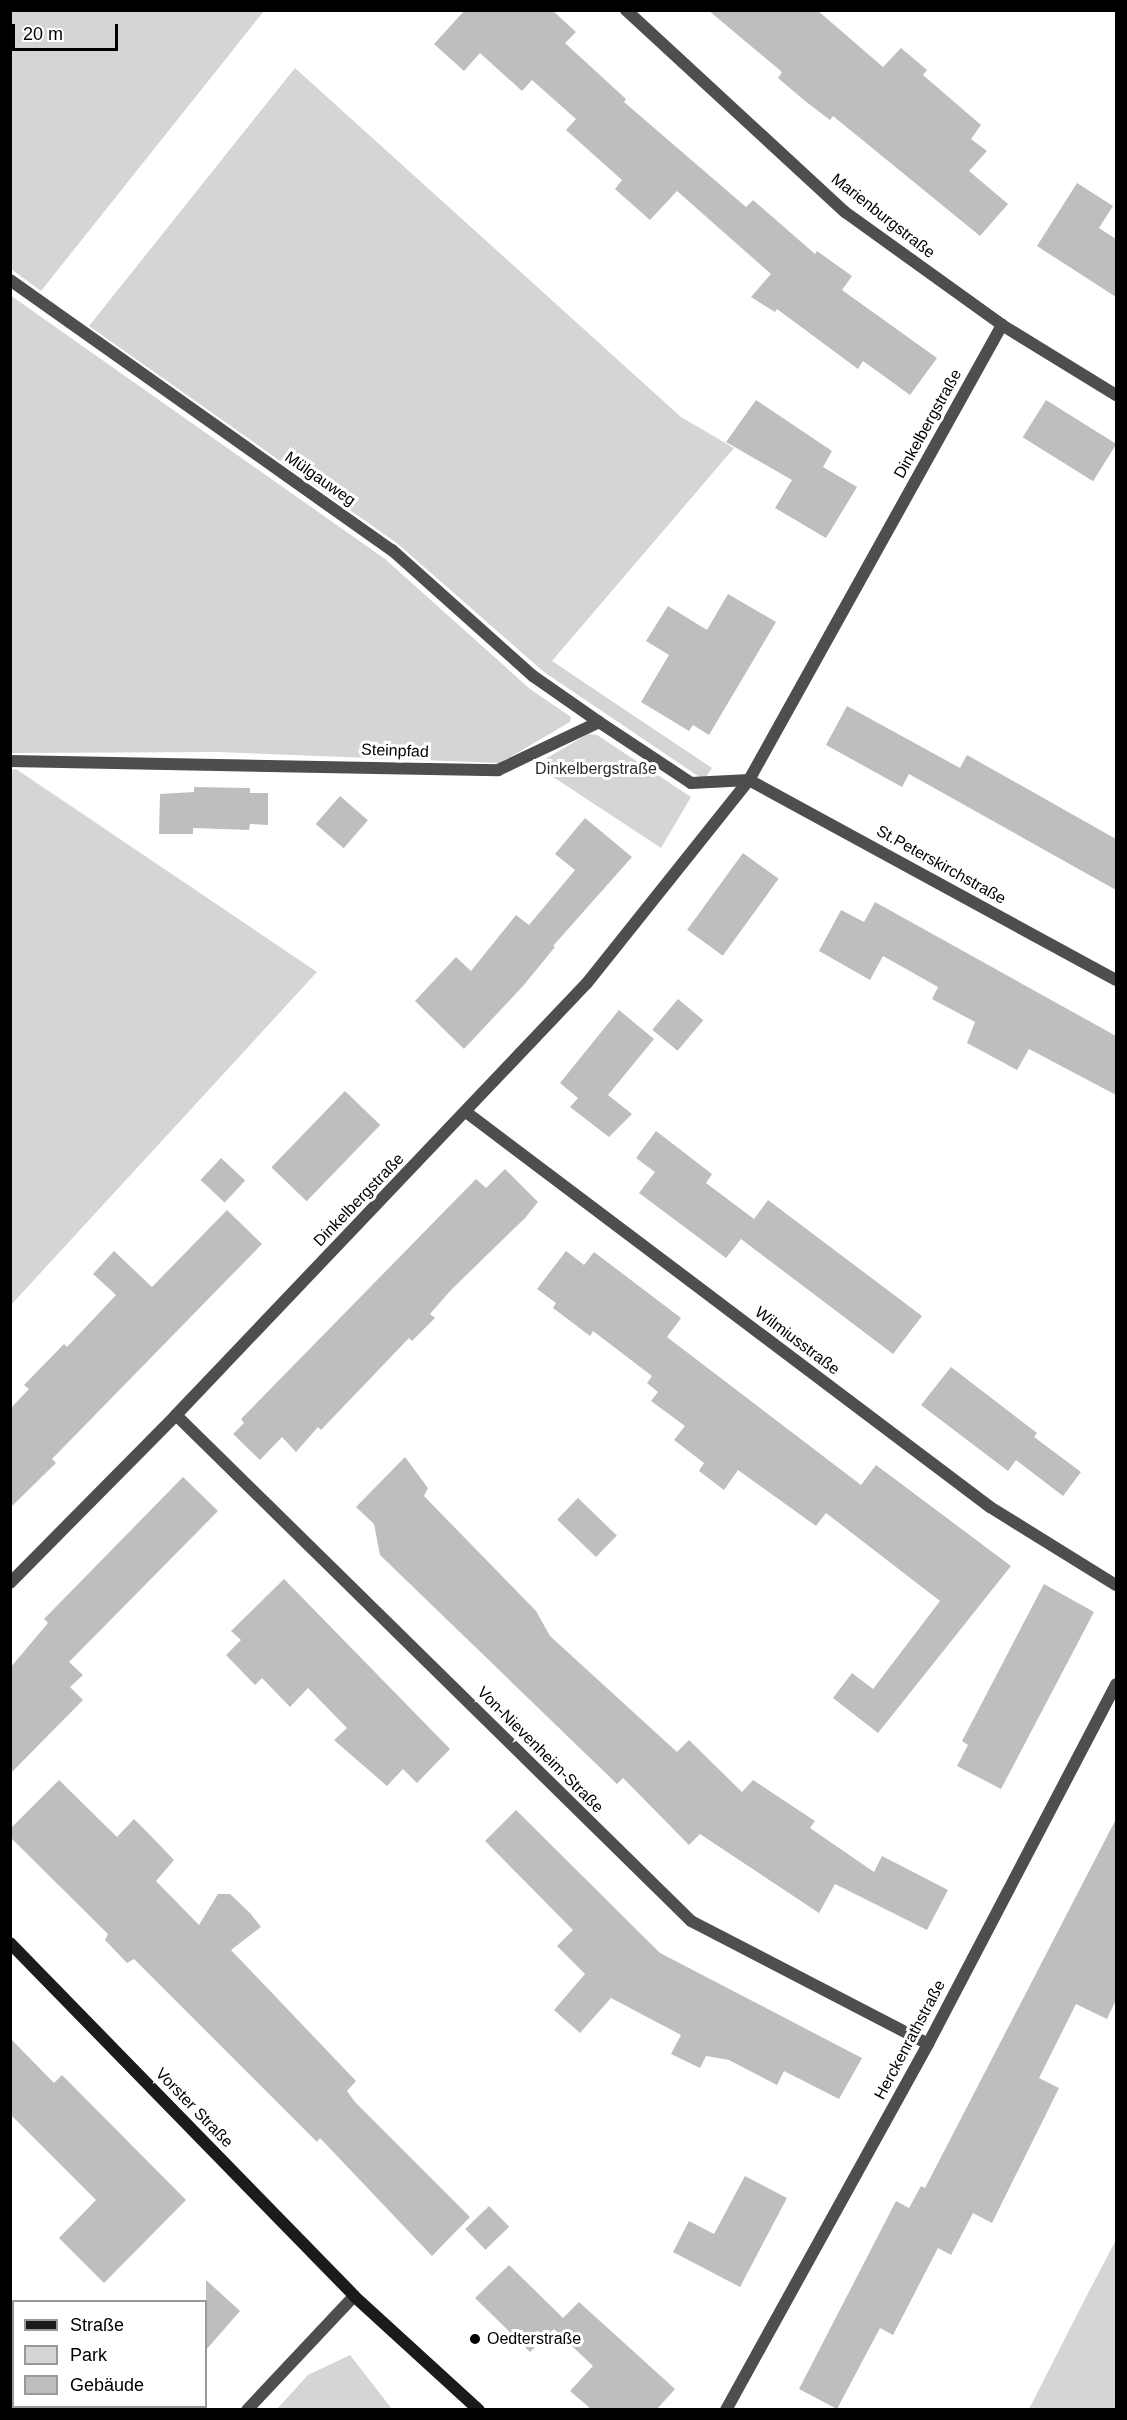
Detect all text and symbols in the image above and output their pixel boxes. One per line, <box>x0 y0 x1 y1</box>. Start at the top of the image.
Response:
scale bar <box>15 12 122 50</box>
text: 20 m <box>23 24 63 44</box>
street label: Marienburgstraße <box>827 170 939 262</box>
street label: Dinkelbergstraße <box>890 366 966 482</box>
street label: Mülgauweg <box>281 448 359 510</box>
street label: Steinpfad <box>361 740 429 762</box>
park label: Dinkelbergstraße <box>535 759 657 779</box>
street label: St.Peterskirchstraße <box>873 821 1009 909</box>
street label: Dinkelbergstraße <box>310 1150 408 1250</box>
street label: Wilmiusstraße <box>751 1303 843 1379</box>
street label: Von-Nievenheim-Straße <box>473 1683 607 1817</box>
street label: Herckenrathstraße <box>870 1977 950 2103</box>
street label: Vorster Straße <box>151 2064 237 2152</box>
legend <box>12 2300 207 2408</box>
text: Straße <box>70 2315 124 2335</box>
place label: Oedterstraße <box>487 2329 581 2349</box>
marker: Oedterstraße <box>468 2332 482 2346</box>
text: Park <box>70 2345 107 2365</box>
text: Gebäude <box>70 2375 144 2395</box>

